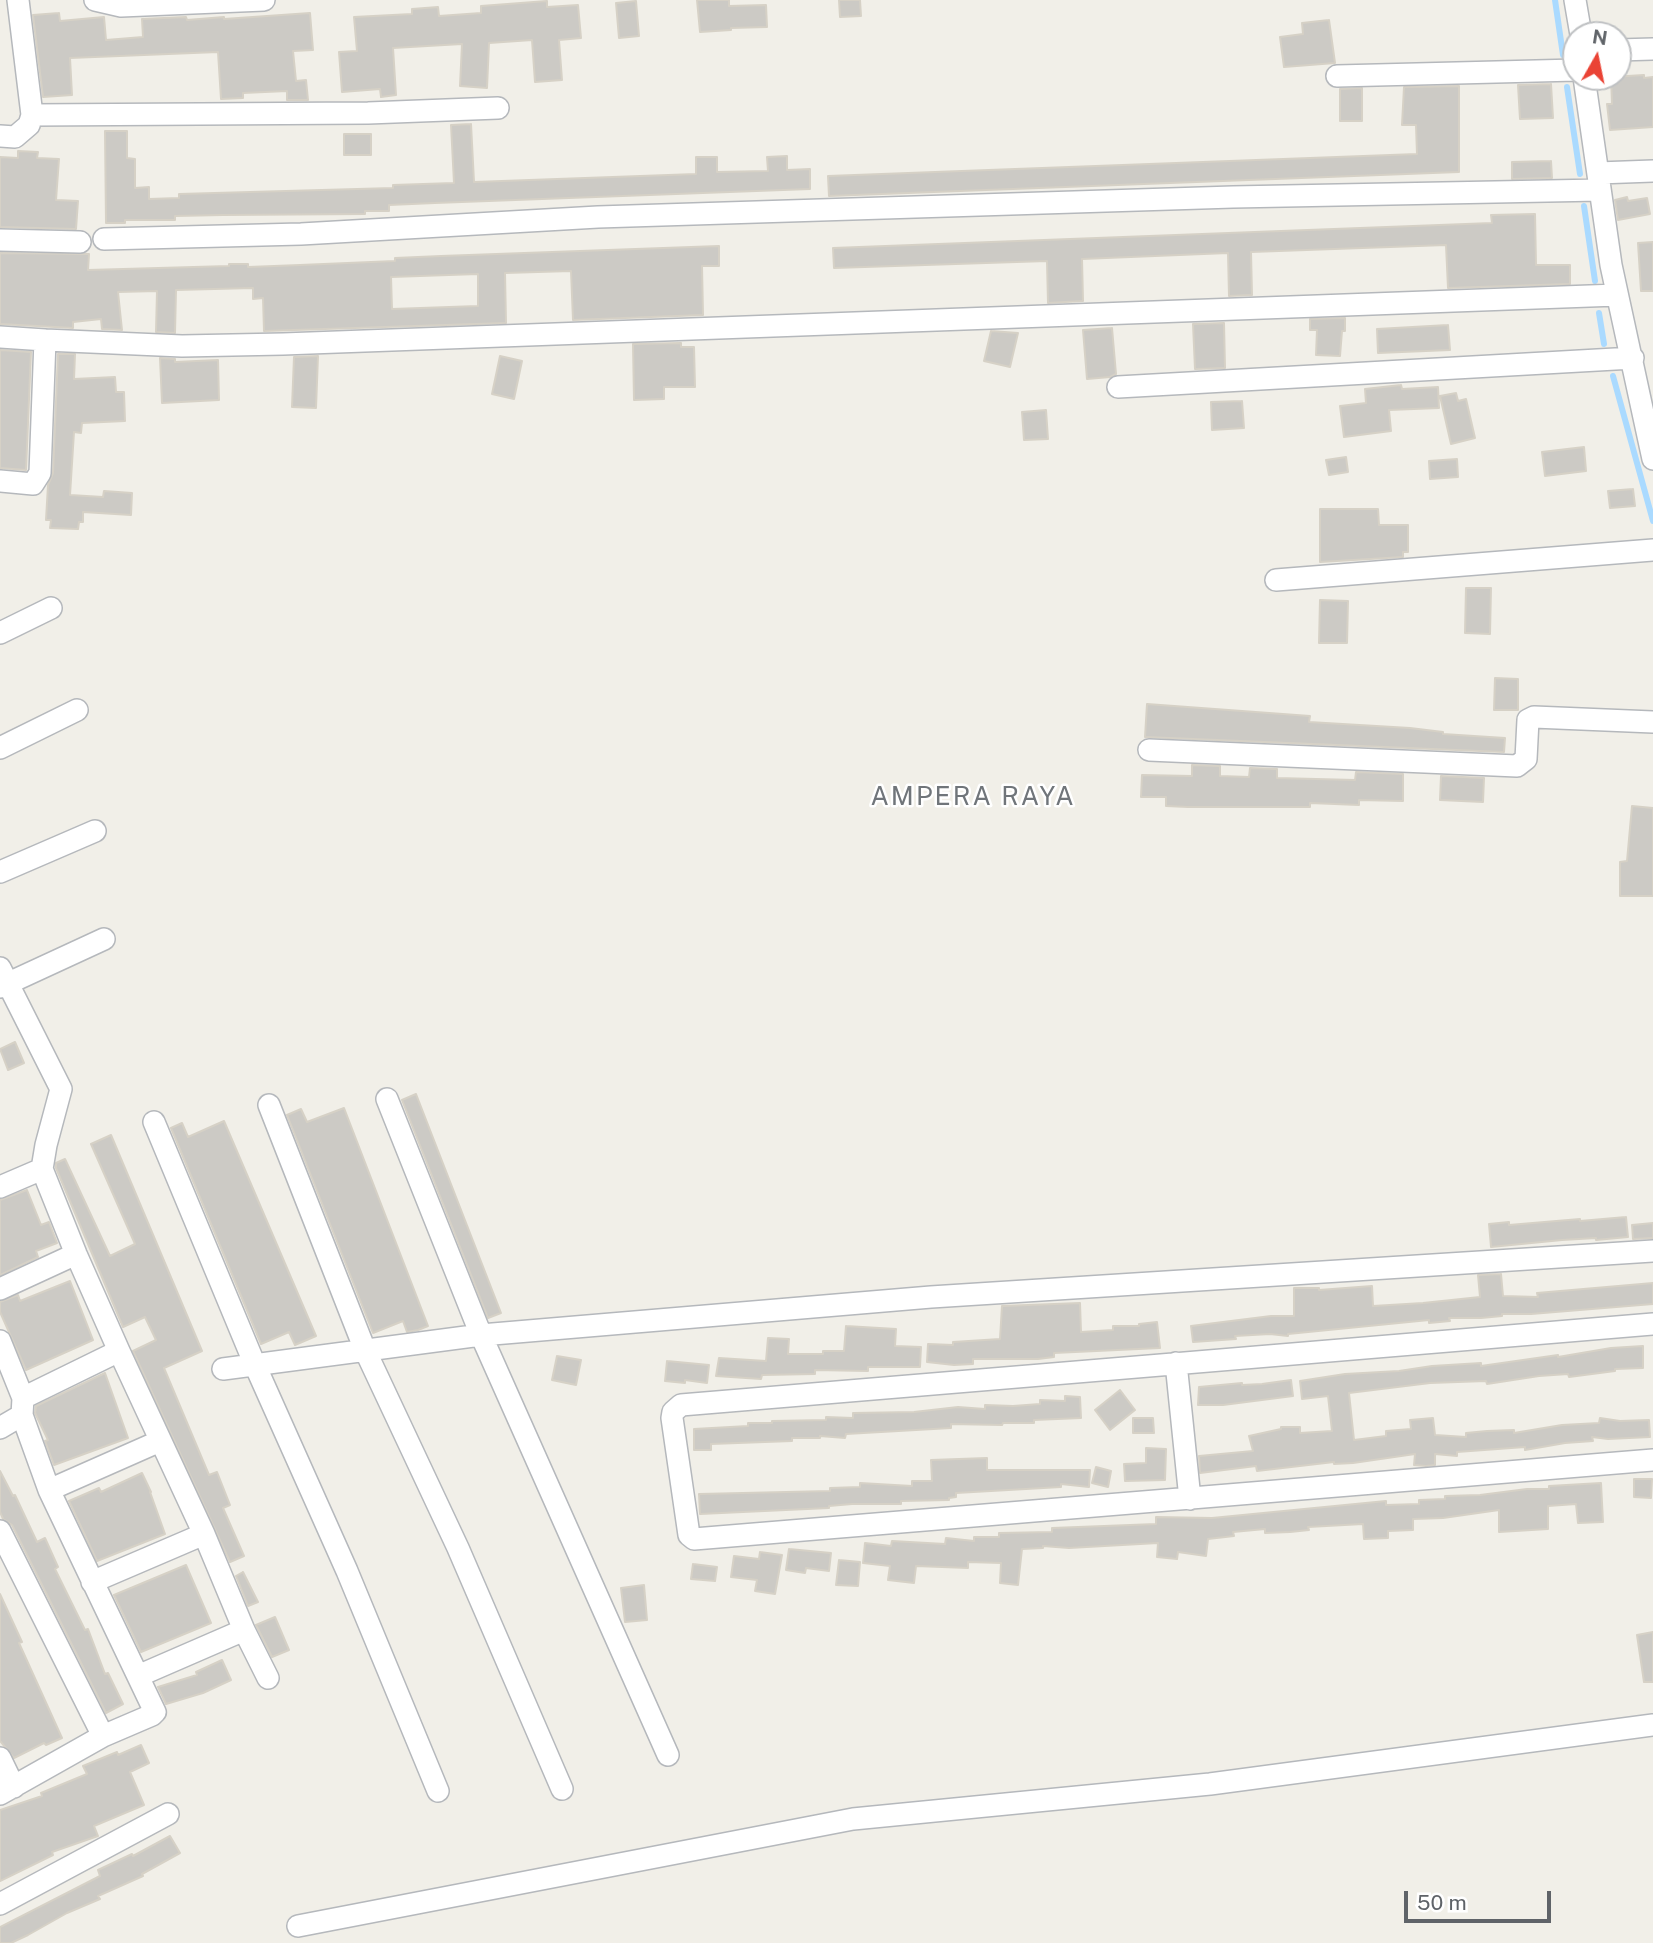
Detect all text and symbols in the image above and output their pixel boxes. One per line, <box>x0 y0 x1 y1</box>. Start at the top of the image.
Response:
north arrow <box>1562 21 1632 91</box>
text: N <box>1591 25 1609 49</box>
district label: AMPERA RAYA <box>872 781 1074 813</box>
scale bar <box>1408 1876 1555 1920</box>
text: 50 m <box>1417 1890 1467 1915</box>

